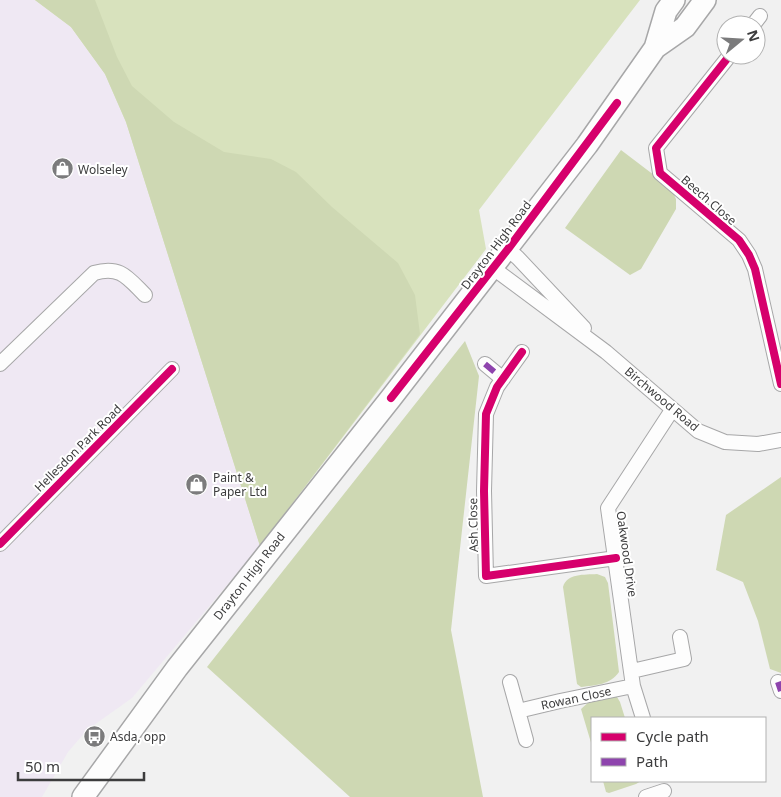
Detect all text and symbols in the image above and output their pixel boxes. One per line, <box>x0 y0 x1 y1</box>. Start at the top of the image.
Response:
north arrow <box>716 15 766 65</box>
text: N <box>743 27 765 44</box>
shop icon: Wolseley <box>50 157 74 181</box>
place label: Wolseley <box>78 161 128 178</box>
street label: Beech Close <box>678 171 740 229</box>
street label: Drayton High Road <box>457 197 535 293</box>
street label: Birchwood Road <box>621 363 703 435</box>
street label: Hellesdon Park Road <box>31 401 125 495</box>
place label: Paint & Paper Ltd <box>213 469 267 500</box>
shop icon: Paint & Paper Ltd <box>185 472 209 496</box>
street label: Ash Close <box>464 497 482 552</box>
street label: Oakwood Drive <box>613 510 641 598</box>
street label: Drayton High Road <box>209 529 289 623</box>
street label: Rowan Close <box>539 682 613 714</box>
legend <box>591 717 766 782</box>
bus stop icon: Asda, opp <box>82 724 106 748</box>
text: Cycle path <box>636 726 709 746</box>
place label: Asda, opp <box>110 728 166 745</box>
scale bar <box>18 750 144 782</box>
text: Path <box>636 751 668 771</box>
text: 50 m <box>25 756 60 776</box>

